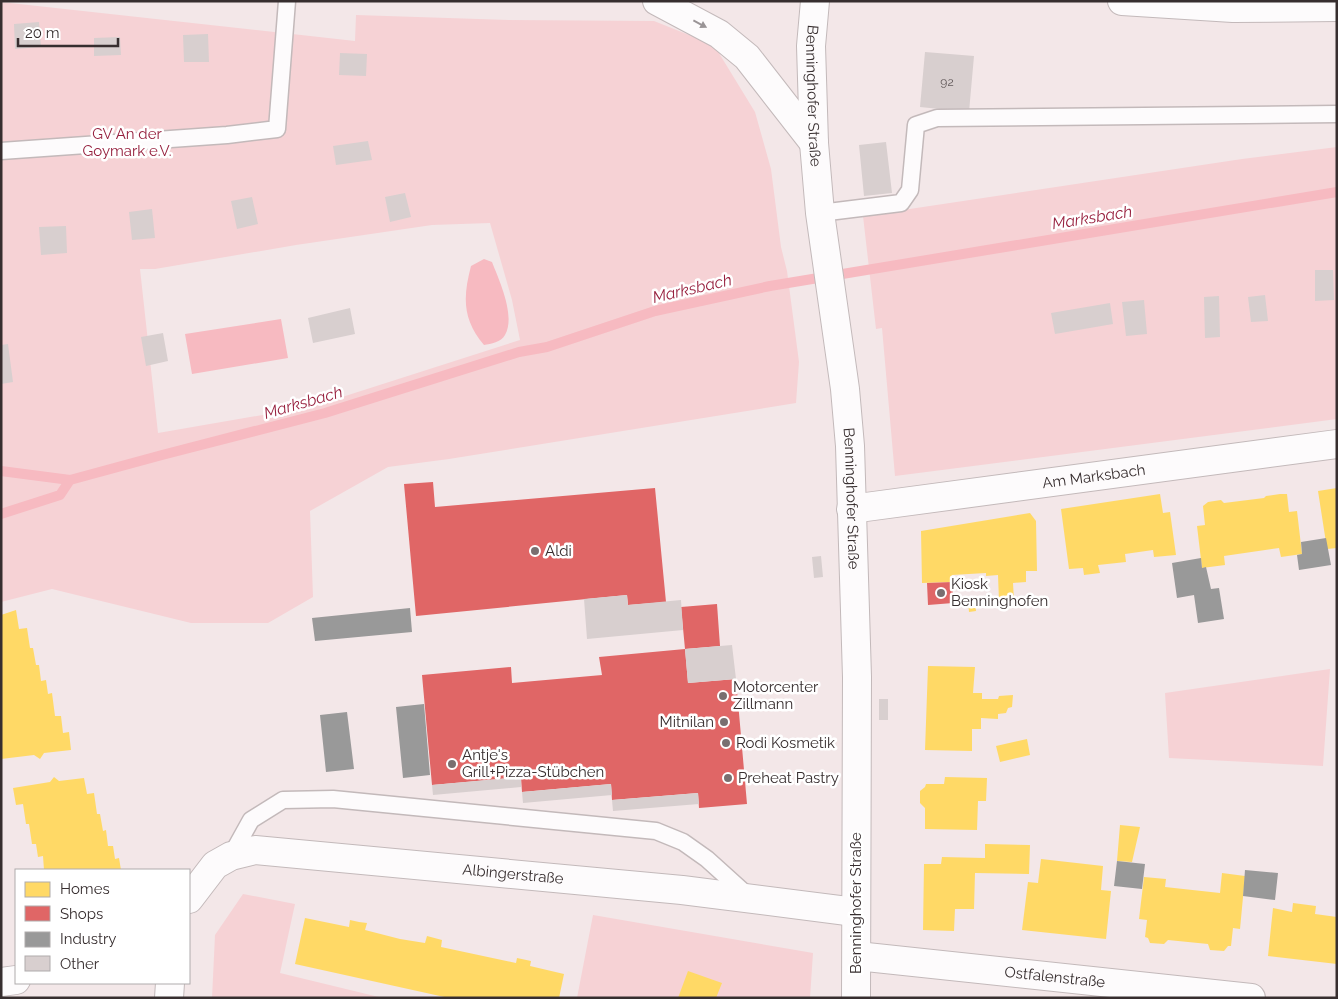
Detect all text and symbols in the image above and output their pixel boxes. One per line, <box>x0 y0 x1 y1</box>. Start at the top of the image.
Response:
scale bar <box>18 15 118 47</box>
one-way arrow <box>693 20 708 28</box>
text: 20 m <box>25 24 60 42</box>
street label: Benninghofer Straße <box>802 24 825 168</box>
house number: 92 <box>940 75 954 89</box>
park label: GV An der Goymark e.V. <box>83 125 172 160</box>
water label: Marksbach <box>1051 202 1134 233</box>
water label: Marksbach <box>651 270 734 307</box>
water label: Marksbach <box>262 382 345 423</box>
street label: Benninghofer Straße <box>839 427 863 570</box>
street label: Am Marksbach <box>1041 461 1147 492</box>
place label: Aldi <box>545 542 572 560</box>
marker: Aldi <box>529 545 541 557</box>
place label: Kiosk Benninghofen <box>951 575 1048 610</box>
marker: Kiosk Benninghofen <box>935 587 947 599</box>
place label: Motorcenter Zillmann <box>733 678 819 713</box>
marker: Motorcenter Zillmann <box>717 690 729 702</box>
place label: Mitnilan <box>660 713 714 731</box>
marker: Mitnilan <box>718 716 730 728</box>
place label: Rodi Kosmetik <box>736 734 835 752</box>
marker: Rodi Kosmetik <box>720 737 732 749</box>
place label: Antje's Grill+Pizza-Stübchen <box>462 746 604 781</box>
marker: Antje's Grill+Pizza-Stübchen <box>446 758 458 770</box>
place label: Preheat Pastry <box>738 769 839 787</box>
marker: Preheat Pastry <box>722 772 734 784</box>
street label: Benninghofer Straße <box>847 832 865 974</box>
street label: Albingerstraße <box>462 860 565 888</box>
legend <box>15 869 190 984</box>
text: Homes <box>60 880 110 898</box>
text: Shops <box>60 905 103 923</box>
text: Industry <box>60 930 116 948</box>
text: Other <box>60 955 100 973</box>
street label: Ostfalenstraße <box>1004 963 1106 991</box>

